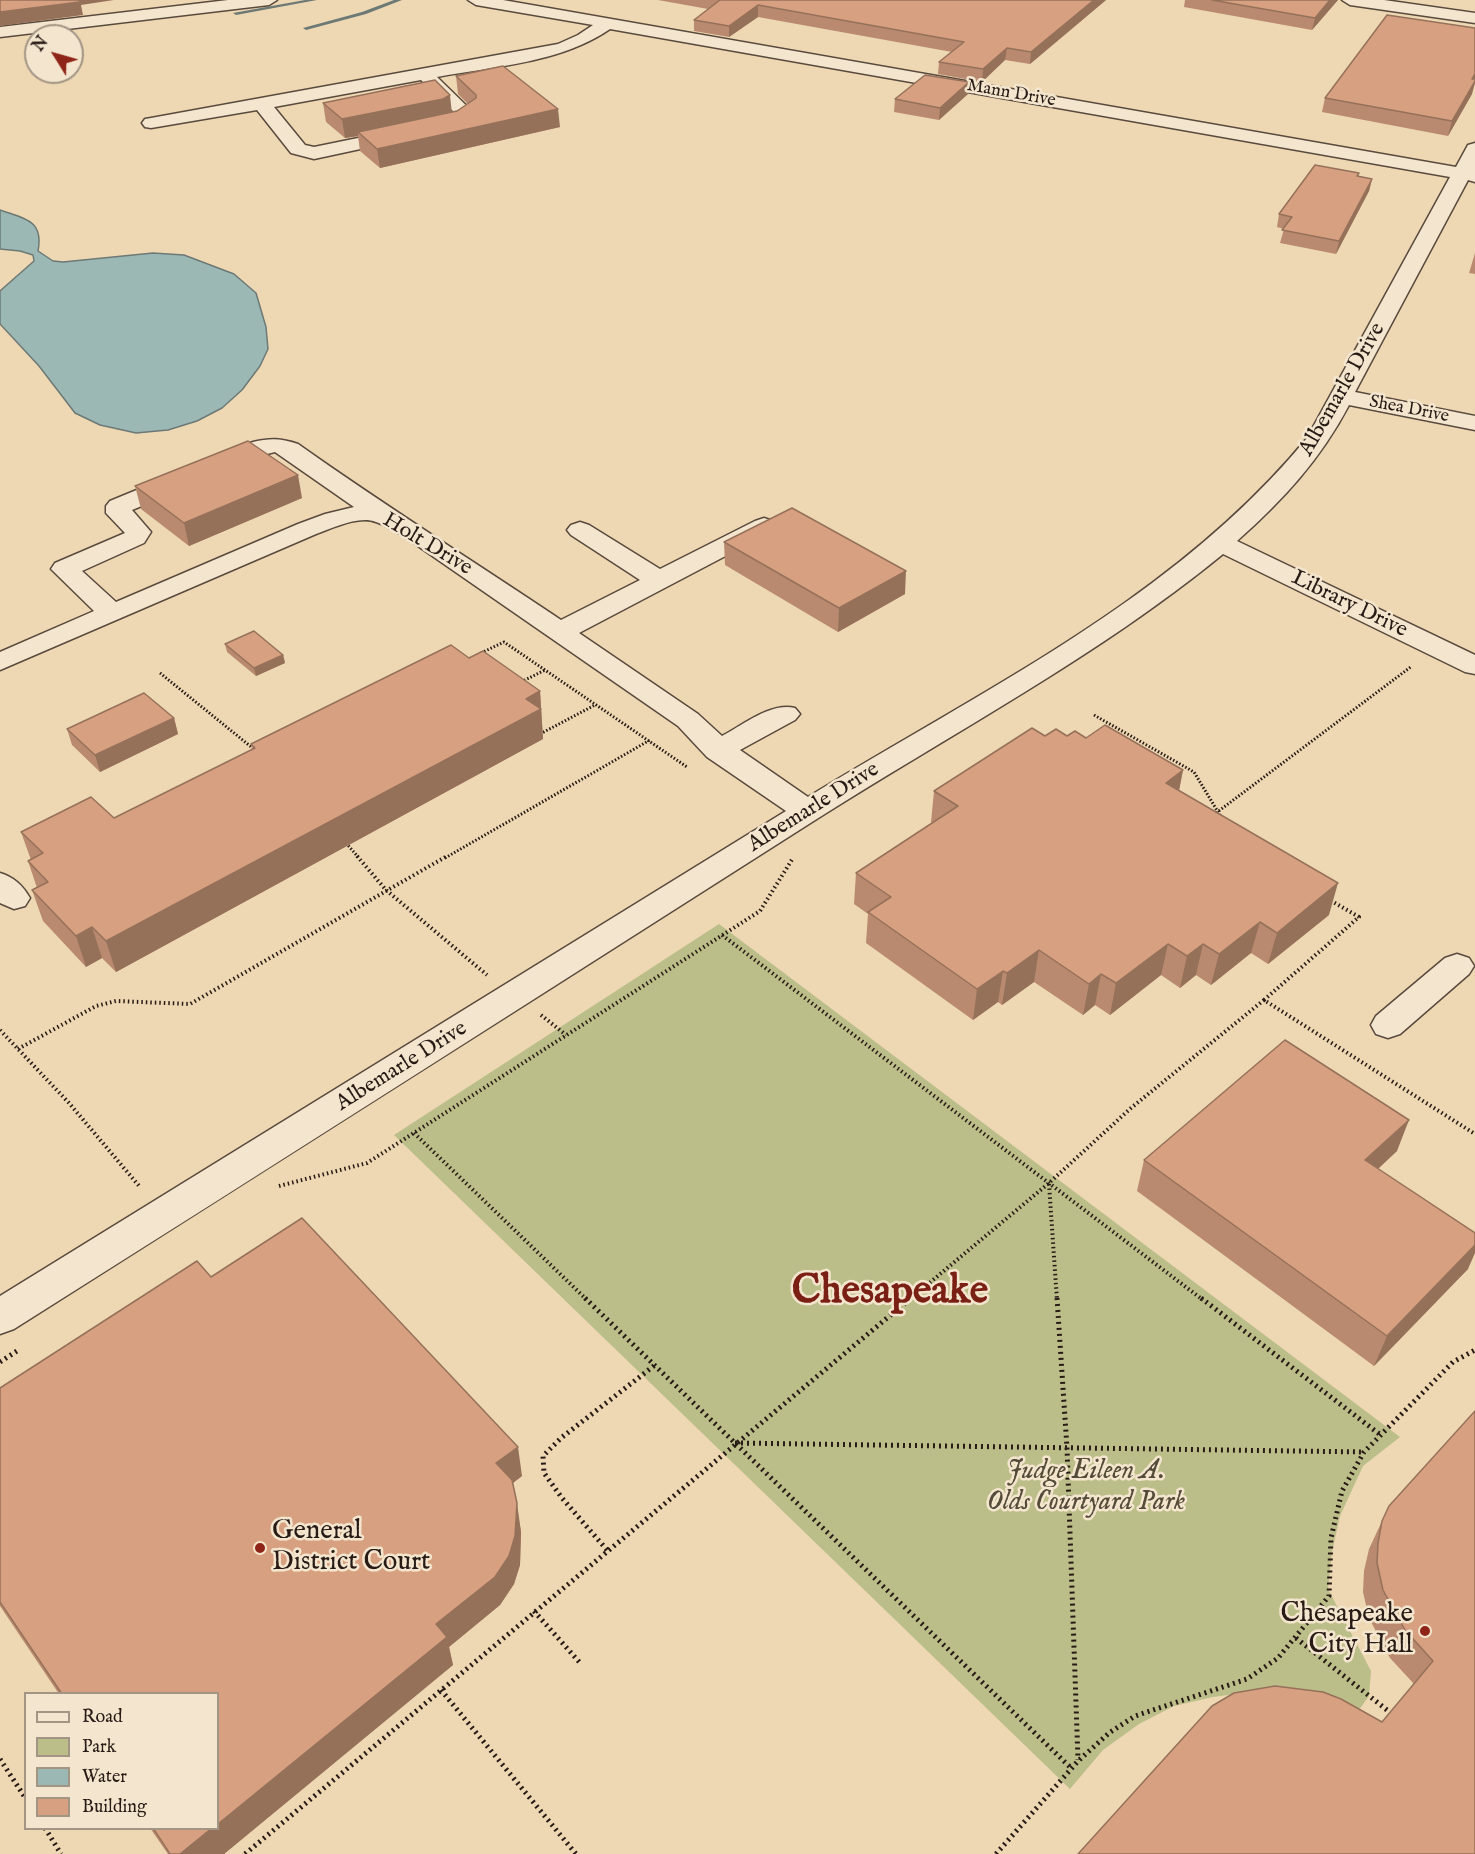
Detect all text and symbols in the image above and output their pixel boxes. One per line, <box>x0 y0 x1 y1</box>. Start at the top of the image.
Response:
north arrow <box>24 24 84 84</box>
text: N <box>29 33 53 56</box>
street label: Mann Drive <box>965 76 1057 112</box>
street label: Albemarle Drive <box>1294 319 1392 461</box>
street label: Shea Drive <box>1367 392 1451 428</box>
street label: Holt Drive <box>377 508 477 582</box>
street label: Library Drive <box>1287 566 1411 644</box>
street label: Albemarle Drive <box>744 757 884 859</box>
street label: Albemarle Drive <box>332 1016 472 1118</box>
district label: Chesapeake <box>792 1270 988 1318</box>
park label: Judge Eileen A. Olds Courtyard Park <box>987 1456 1185 1519</box>
place label: General District Court <box>272 1516 430 1579</box>
marker: General District Court <box>253 1541 267 1555</box>
place label: Chesapeake City Hall <box>1281 1599 1413 1662</box>
marker: Chesapeake City Hall <box>1418 1624 1432 1638</box>
legend <box>24 1692 219 1830</box>
text: Road <box>82 1706 123 1729</box>
text: Park <box>82 1736 116 1759</box>
text: Water <box>82 1766 127 1789</box>
text: Building <box>82 1796 147 1819</box>

